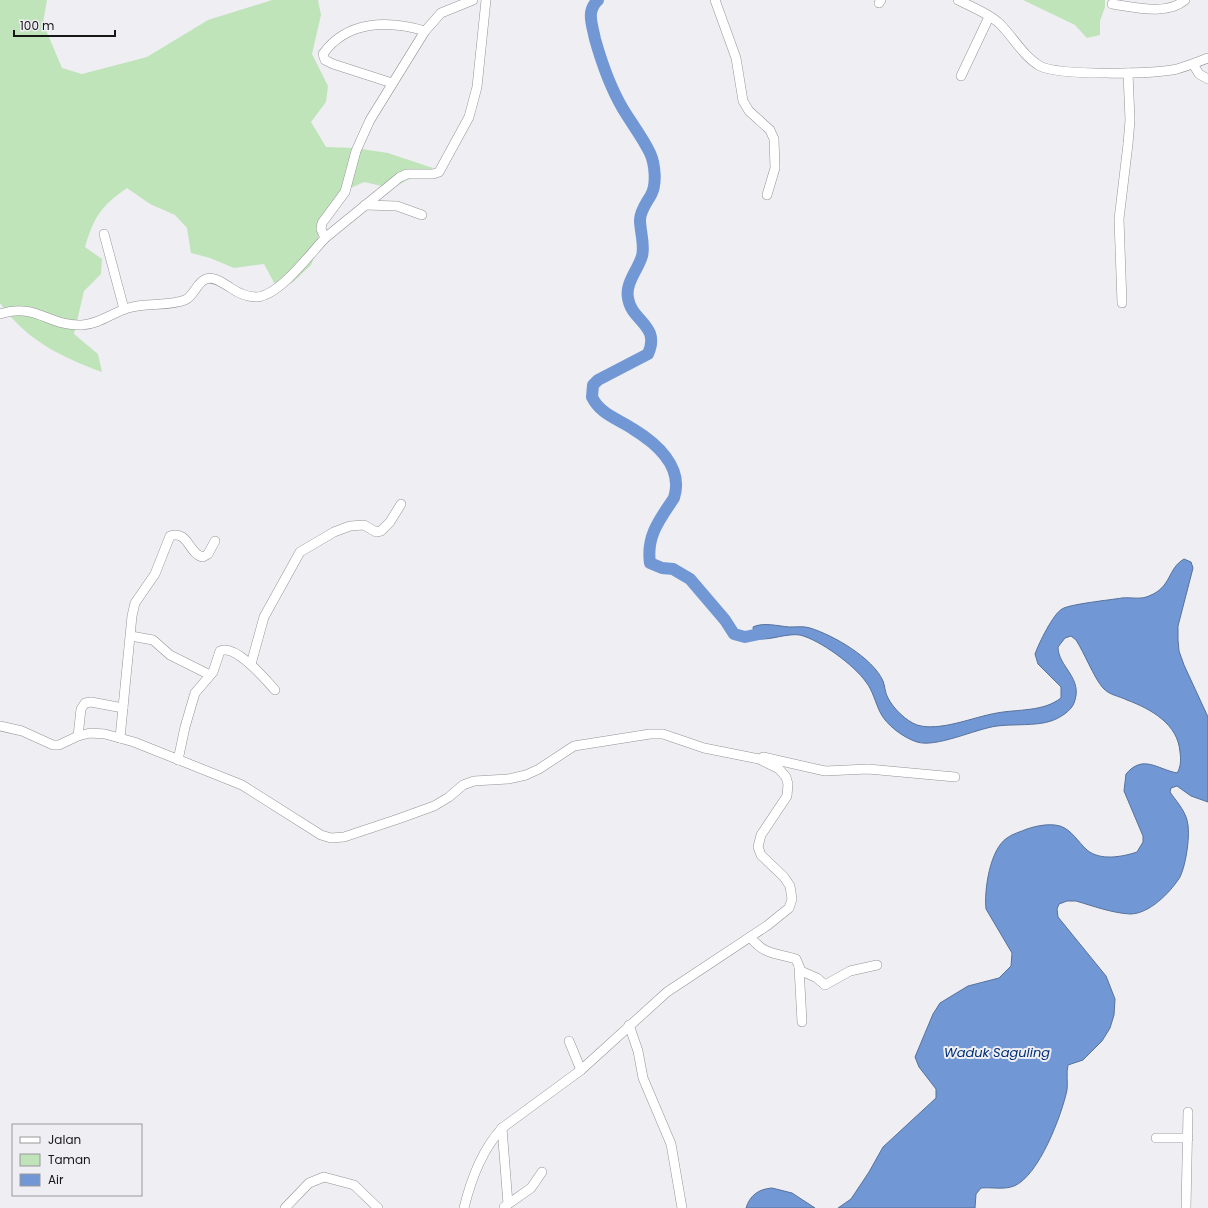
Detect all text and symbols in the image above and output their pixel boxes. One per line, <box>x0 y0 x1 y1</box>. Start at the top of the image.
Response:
scale bar <box>14 12 115 38</box>
text: 100 m <box>20 17 54 34</box>
water label: Waduk Saguling <box>944 1043 1050 1062</box>
legend <box>12 1124 142 1196</box>
text: Jalan <box>48 1131 81 1148</box>
text: Taman <box>48 1151 91 1168</box>
text: Air <box>48 1171 64 1188</box>

